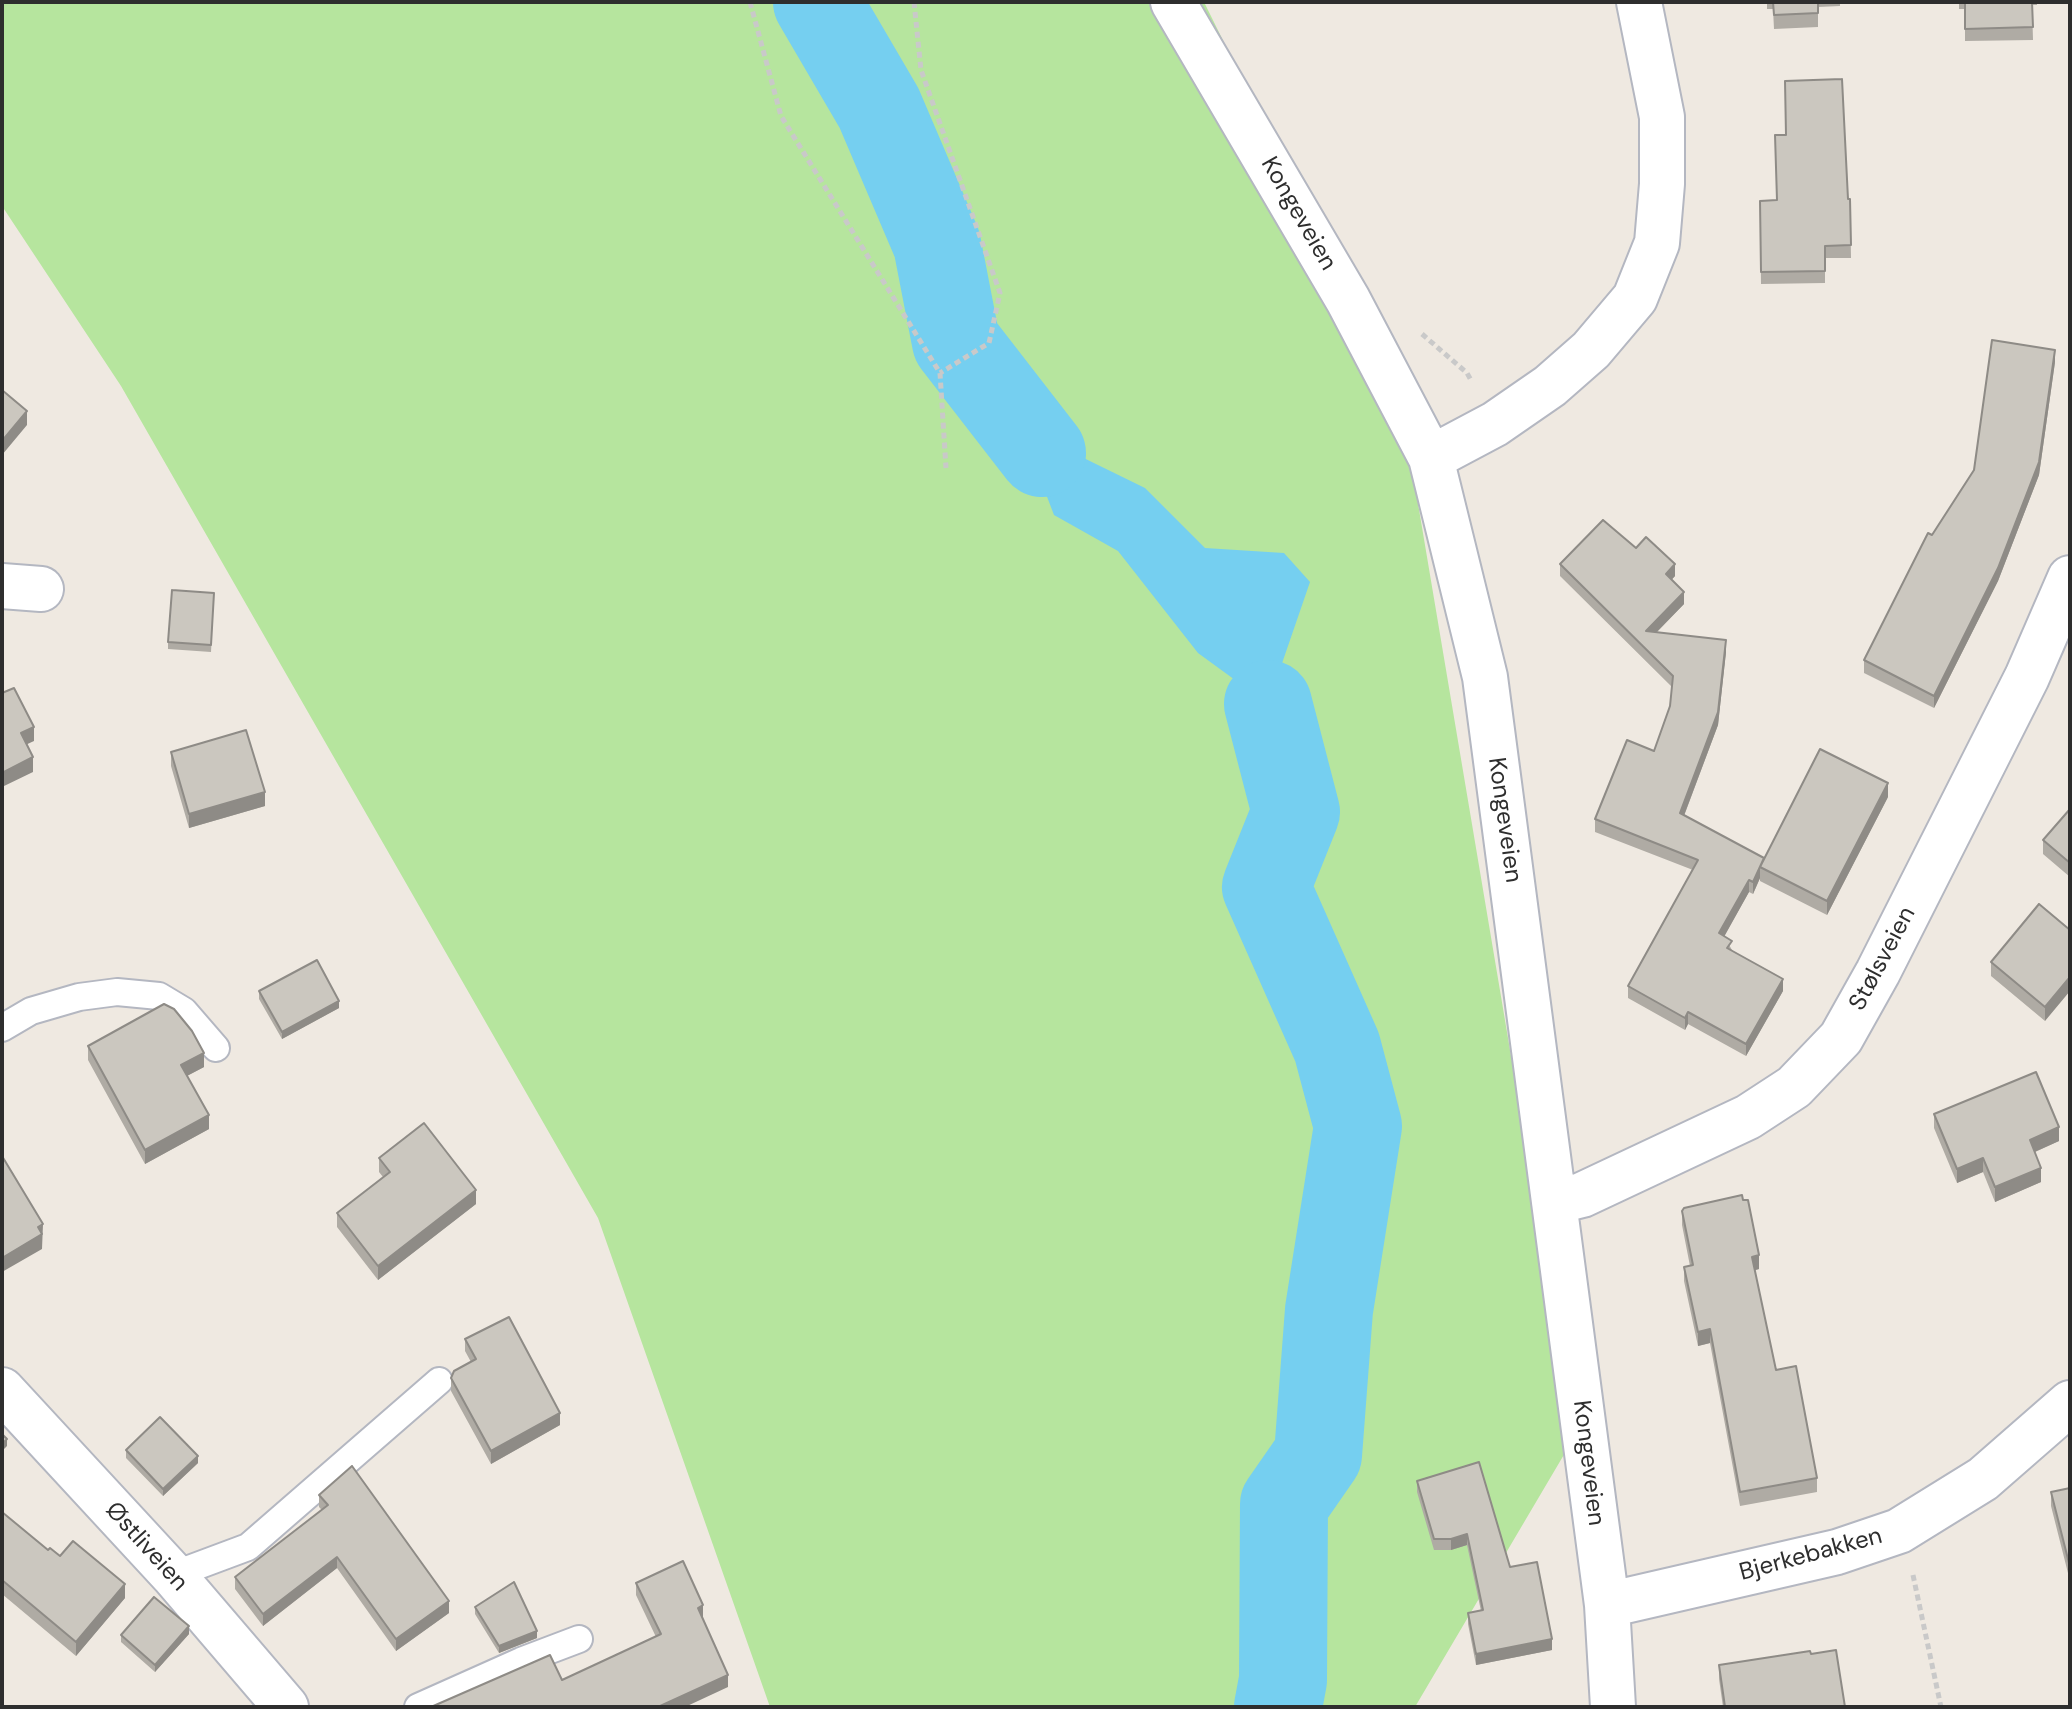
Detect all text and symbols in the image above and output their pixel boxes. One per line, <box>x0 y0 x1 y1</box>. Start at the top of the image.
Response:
street label: Kongeveien <box>1254 152 1342 276</box>
street label: Kongeveien <box>1481 756 1527 884</box>
street label: Stølsveien <box>1844 902 1922 1016</box>
street label: Kongeveien <box>1566 1399 1610 1527</box>
street label: Østliveien <box>99 1497 193 1597</box>
street label: Bjerkebakken <box>1737 1522 1885 1588</box>

